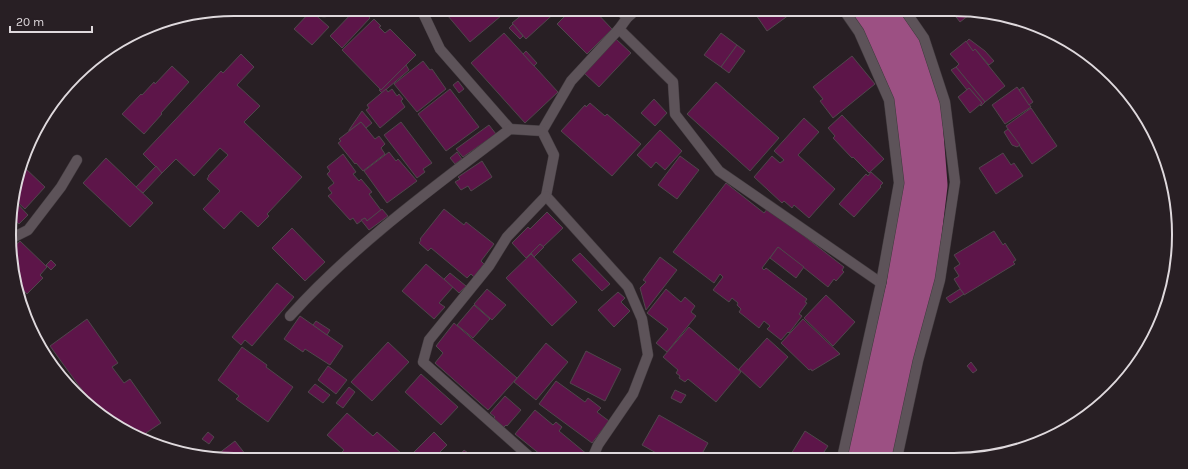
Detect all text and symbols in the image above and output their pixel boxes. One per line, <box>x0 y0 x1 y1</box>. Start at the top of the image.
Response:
scale bar <box>10 8 92 34</box>
text: 20 m <box>16 15 44 29</box>

